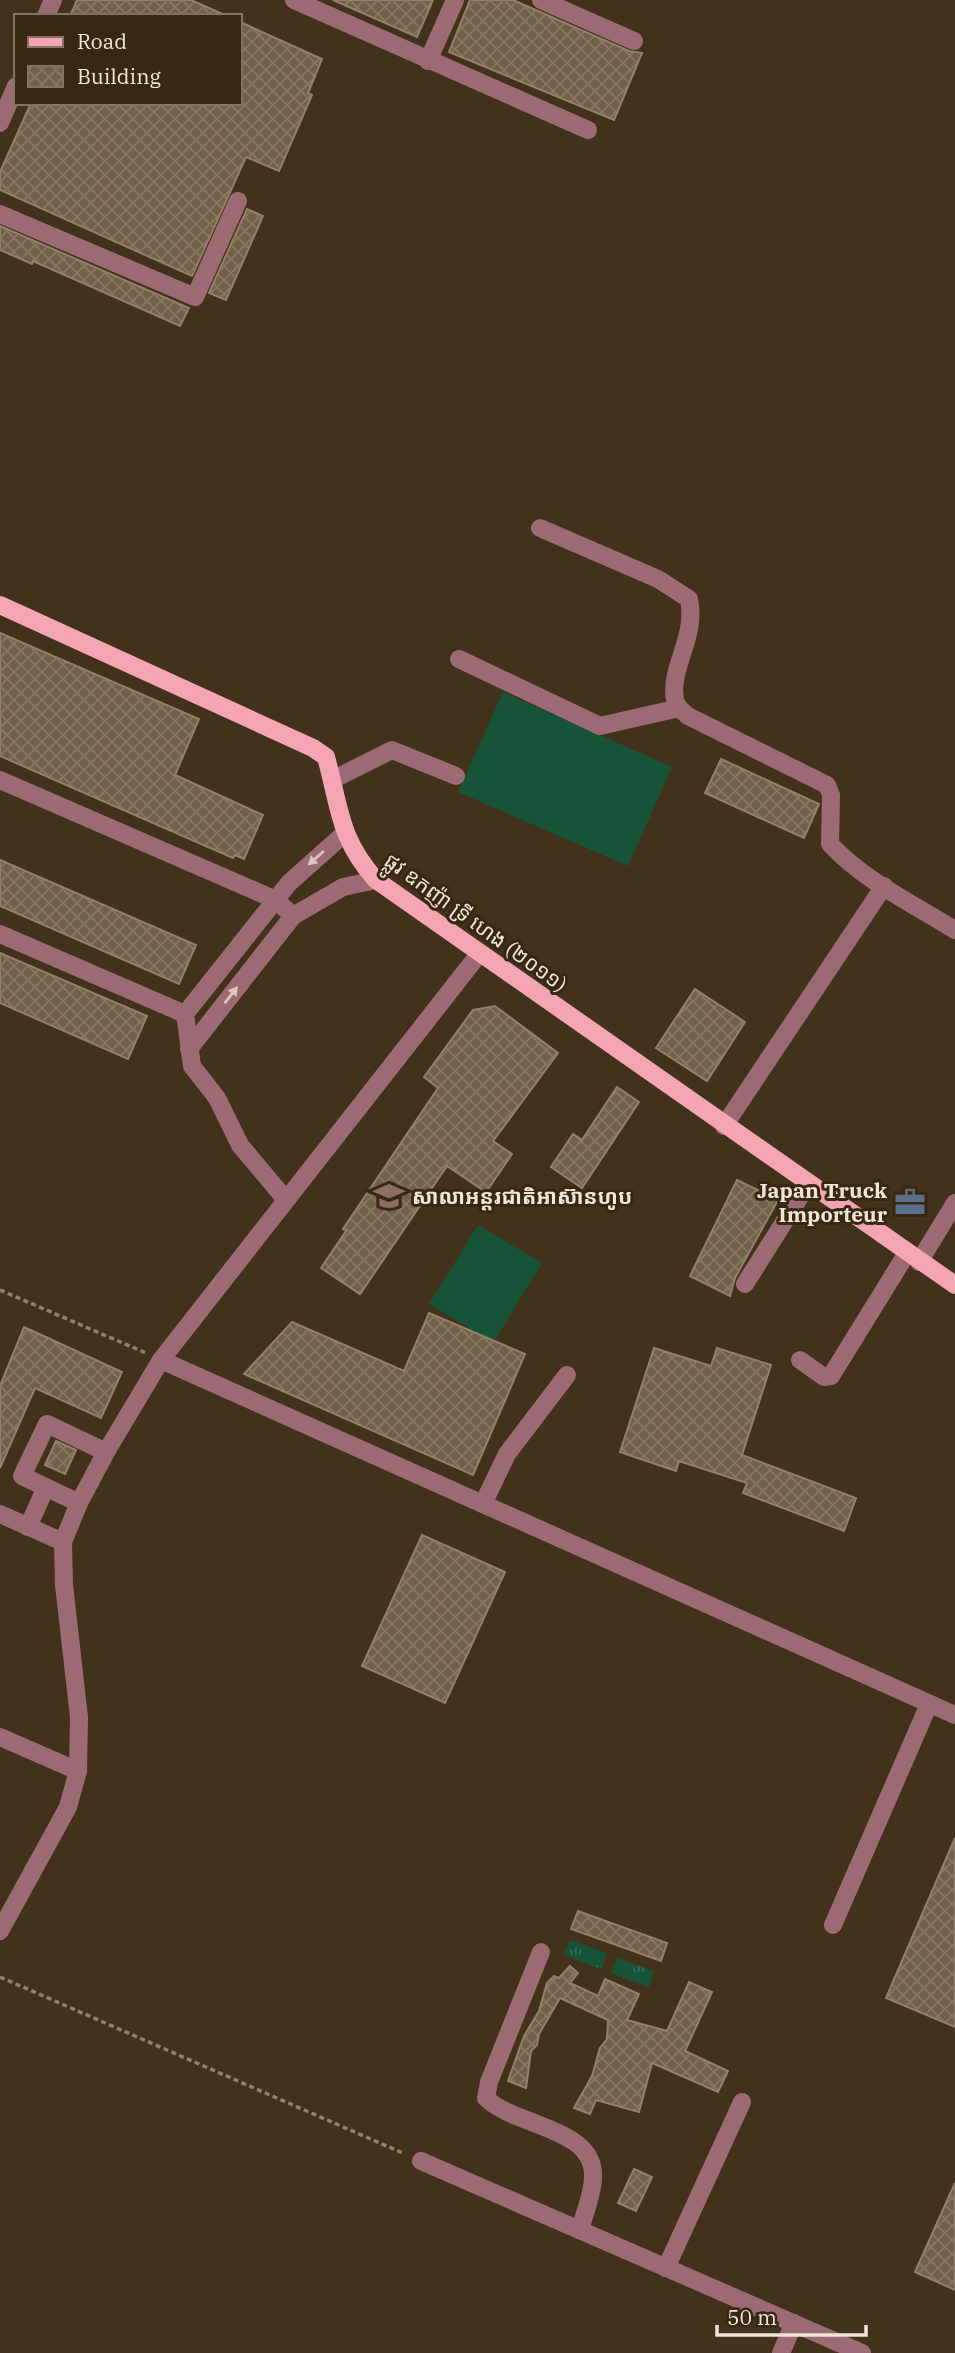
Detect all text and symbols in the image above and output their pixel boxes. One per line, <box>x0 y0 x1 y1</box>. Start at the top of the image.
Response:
legend <box>14 14 242 105</box>
text: Road <box>77 27 127 55</box>
text: Building <box>77 62 162 90</box>
street label: ផ្លូវ ឧកញ៉ា ទ្រី ហេង (២០១១) <box>375 846 573 1003</box>
one-way arrow <box>308 850 325 865</box>
one-way arrow <box>224 987 239 1005</box>
place label: Japan Truck Importeur <box>757 1176 888 1228</box>
school or university icon: សាលាអន្ដរជាតិអាស៊ានហូប <box>372 1179 406 1213</box>
place label: សាលាអន្ដរជាតិអាស៊ានហូប <box>412 1182 632 1211</box>
office icon: Japan Truck Importeur <box>893 1185 927 1219</box>
scale bar <box>717 2294 866 2338</box>
text: 50 m <box>727 2303 777 2331</box>

